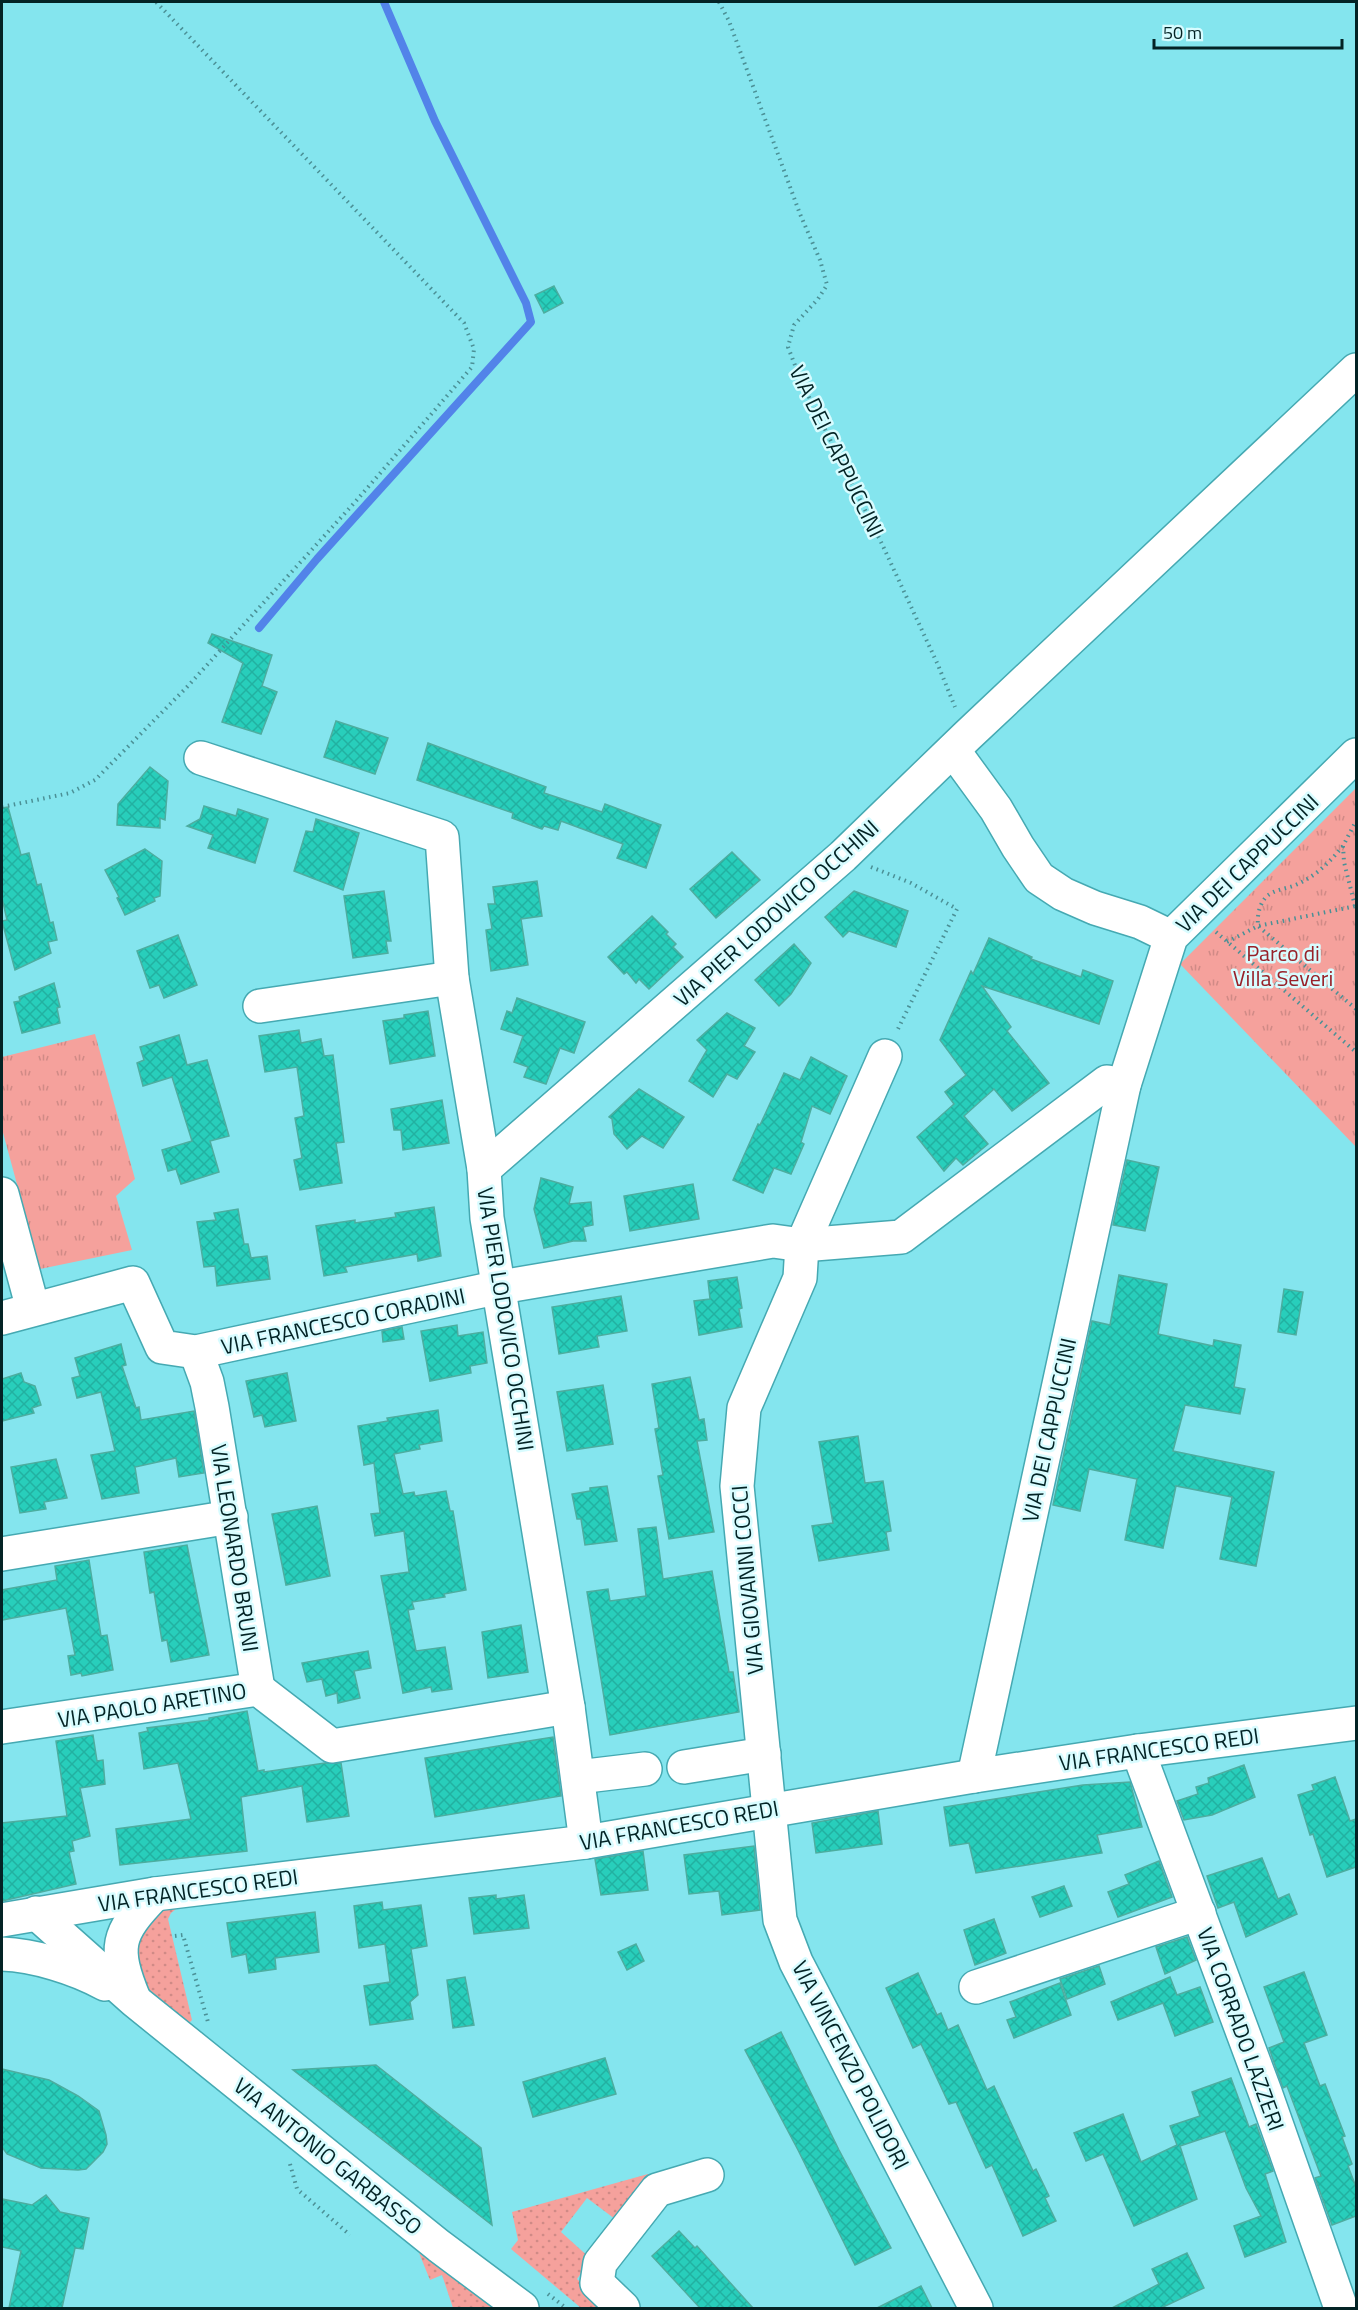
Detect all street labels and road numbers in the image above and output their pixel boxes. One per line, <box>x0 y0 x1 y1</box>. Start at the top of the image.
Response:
street label: VIA DEI CAPPUCCINI <box>781 359 893 543</box>
street label: VIA DEI CAPPUCCINI <box>1168 786 1326 940</box>
street label: VIA PIER LODOVICO OCCHINI <box>666 811 886 1015</box>
street label: VIA PIER LODOVICO OCCHINI <box>468 1185 544 1453</box>
street label: VIA FRANCESCO CORADINI <box>218 1279 468 1363</box>
street label: VIA DEI CAPPUCCINI <box>1013 1335 1085 1525</box>
street label: VIA LEONARDO BRUNI <box>202 1442 268 1654</box>
street label: VIA GIOVANNI COCCI <box>722 1484 772 1676</box>
street label: VIA PAOLO ARETINO <box>55 1673 249 1737</box>
street label: VIA FRANCESCO REDI <box>1057 1718 1261 1780</box>
street label: VIA FRANCESCO REDI <box>577 1791 781 1859</box>
street label: VIA FRANCESCO REDI <box>96 1859 300 1921</box>
street label: VIA CORRADO LAZZERI <box>1188 1922 1294 2136</box>
street label: VIA VINCENZO POLIDORI <box>784 1955 918 2175</box>
street label: VIA ANTONIO GARBASSO <box>226 2069 430 2243</box>

